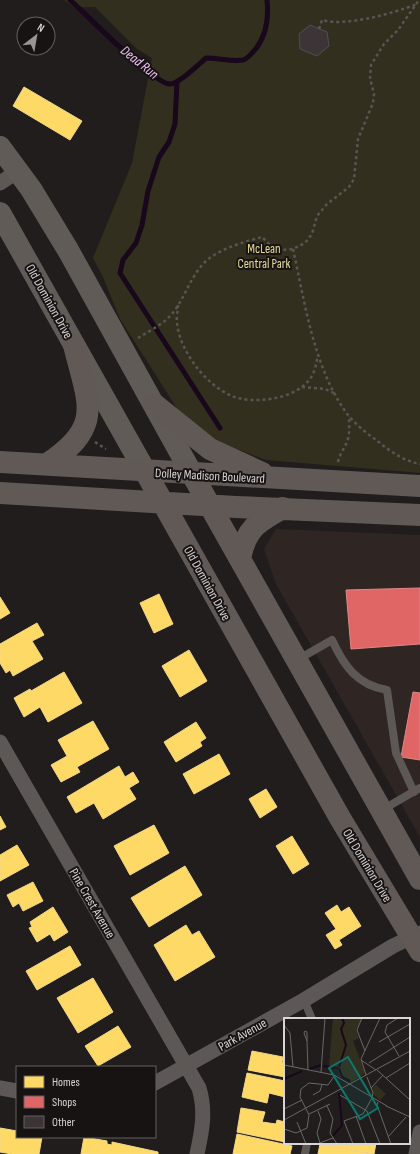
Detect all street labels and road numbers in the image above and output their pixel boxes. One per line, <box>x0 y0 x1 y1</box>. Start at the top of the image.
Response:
street label: Old Dominion Drive <box>22 261 76 341</box>
street label: Dolley Madison Boulevard <box>155 465 265 487</box>
street label: Old Dominion Drive <box>180 543 234 623</box>
street label: Old Dominion Drive <box>339 826 395 905</box>
street label: Pine Crest Avenue <box>66 866 119 941</box>
street label: Park Avenue <box>215 1015 269 1055</box>

